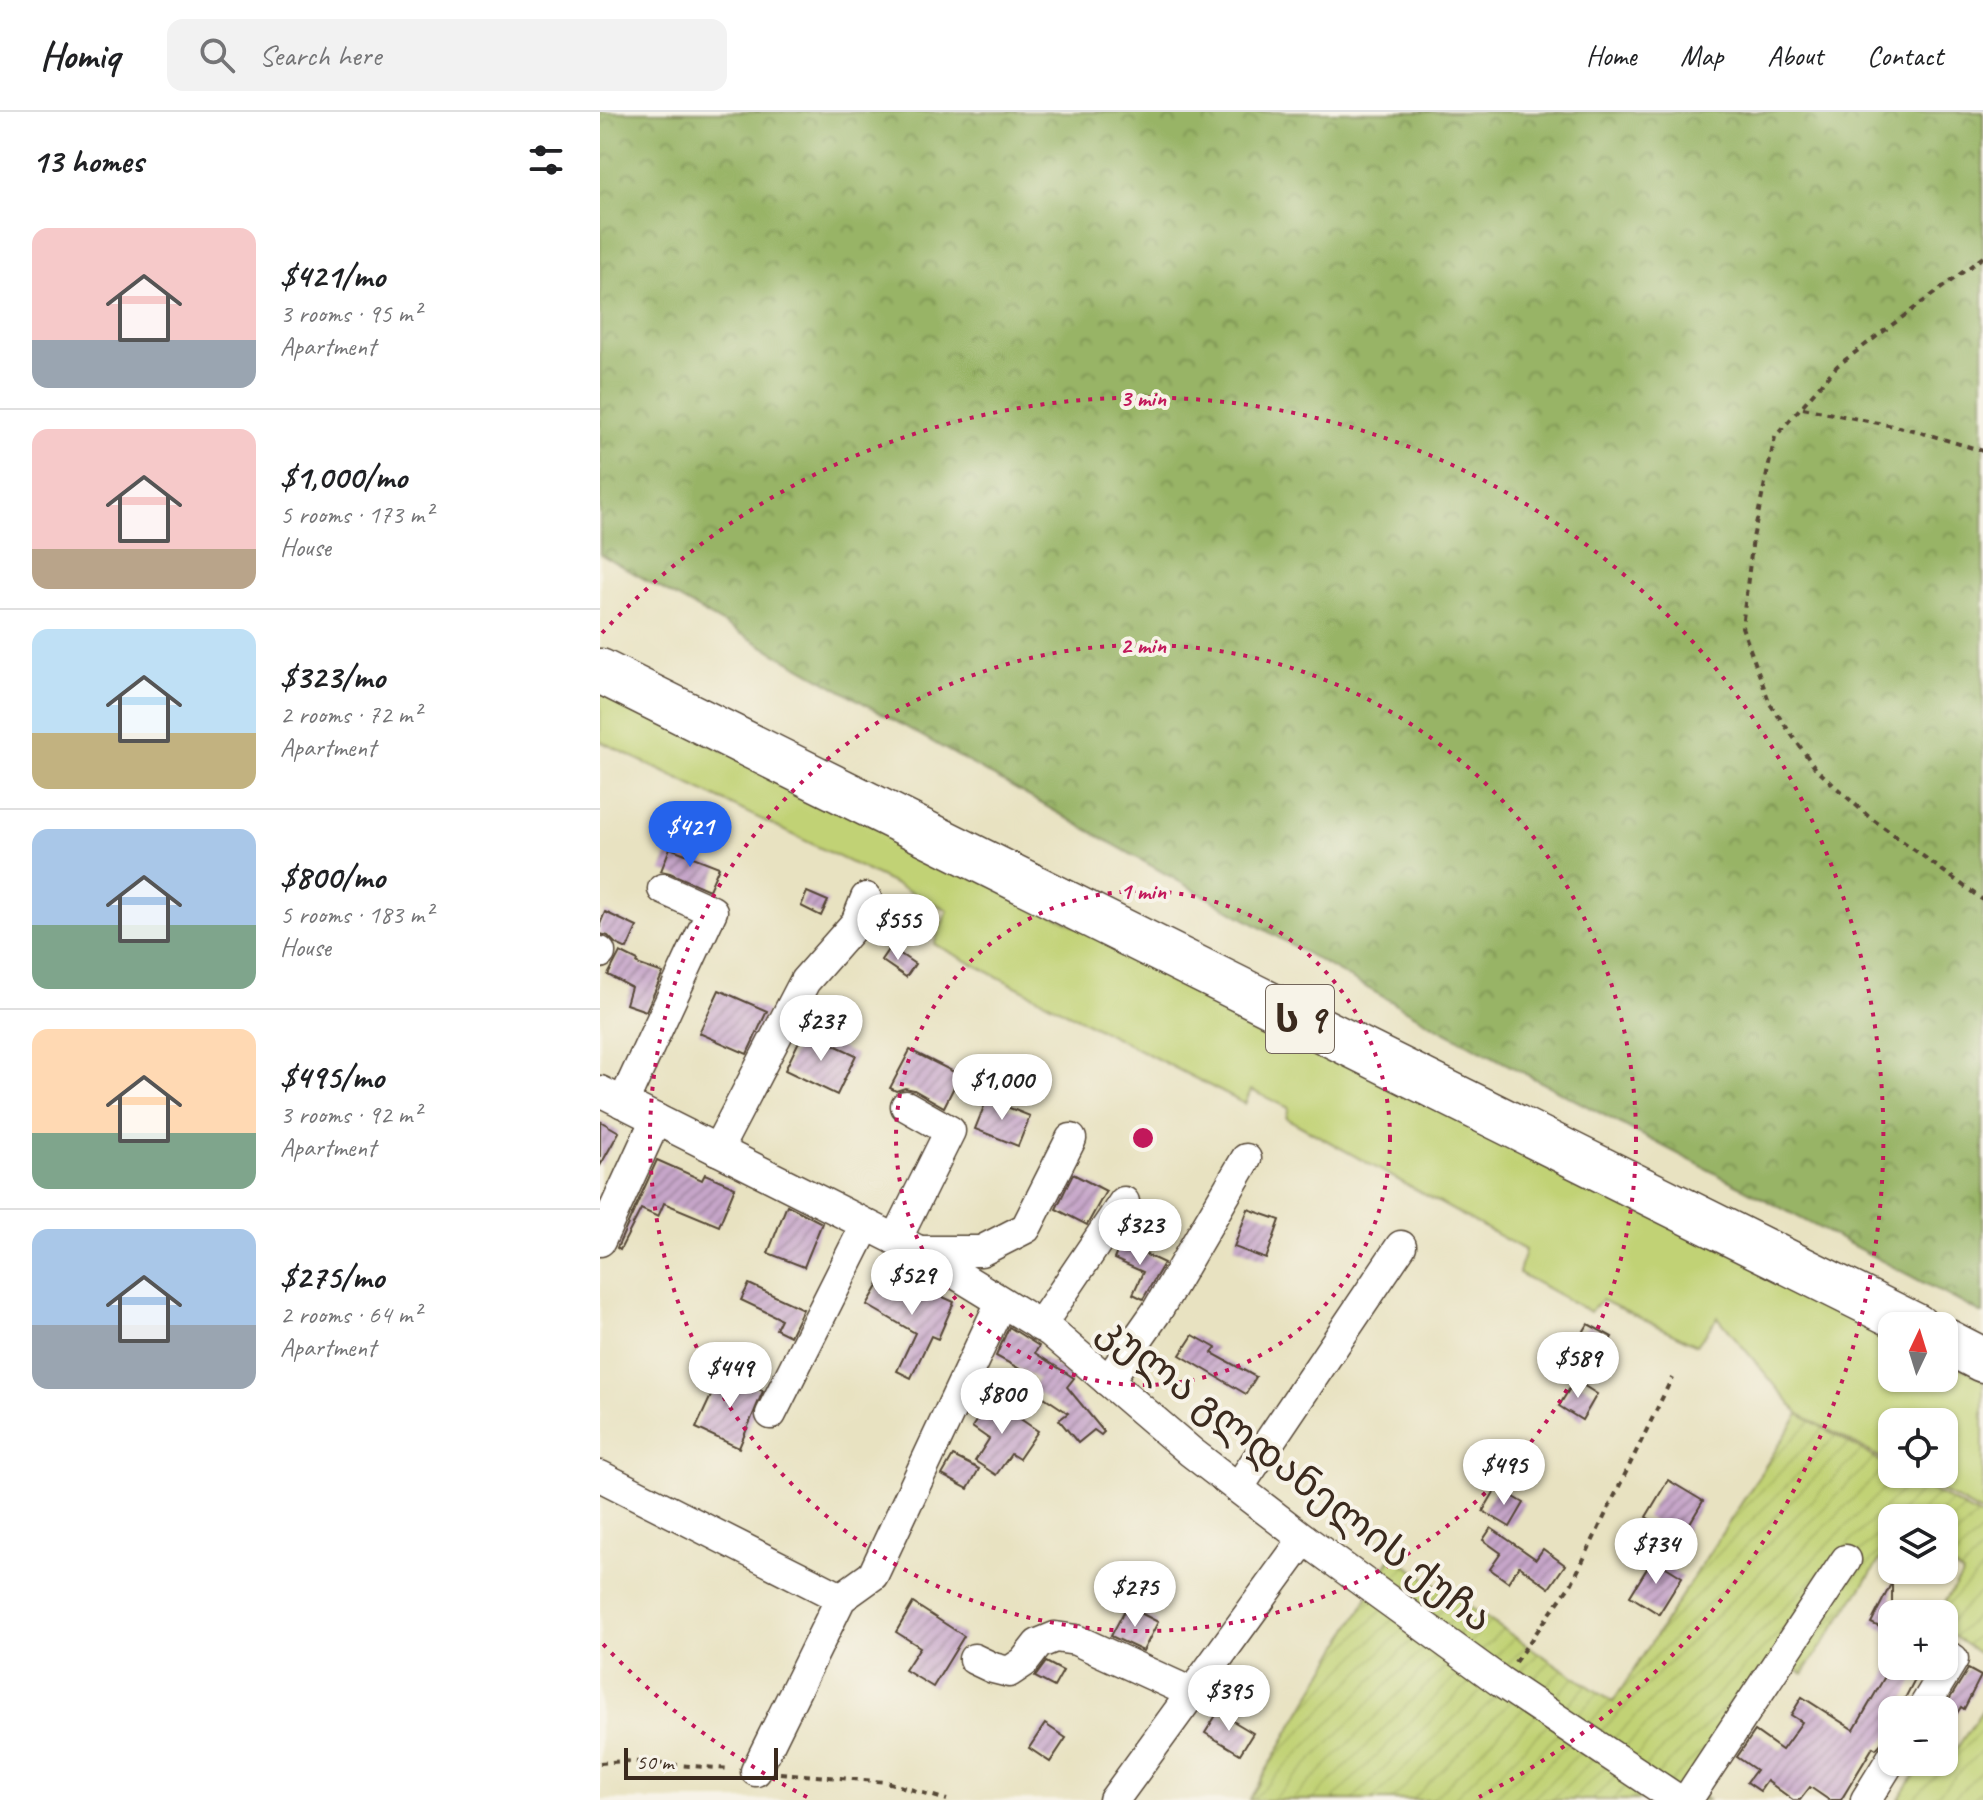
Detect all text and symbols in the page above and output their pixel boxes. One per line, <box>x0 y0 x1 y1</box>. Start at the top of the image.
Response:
search box <box>167 19 727 91</box>
text: Homiq <box>40 32 119 79</box>
icon: search <box>195 33 239 77</box>
text: Search here <box>259 36 381 74</box>
text: Home <box>1586 38 1636 73</box>
text: Map <box>1680 38 1723 73</box>
text: About <box>1767 38 1823 73</box>
text: Contact <box>1867 38 1943 73</box>
icon: filters <box>524 138 568 182</box>
text: 13 homes <box>32 139 143 182</box>
text: $421/mo <box>280 254 385 297</box>
icon: home <box>96 260 192 356</box>
text: 3 rooms · 95 m² <box>280 297 421 330</box>
text: Apartment <box>280 330 376 363</box>
text: 3 min <box>1120 383 1167 413</box>
text: $1,000/mo <box>280 455 407 498</box>
icon: home <box>96 461 192 557</box>
text: 5 rooms · 173 m² <box>280 498 432 531</box>
text: House <box>280 531 331 564</box>
text: 2 min <box>1120 630 1167 660</box>
text: $323/mo <box>280 655 385 698</box>
icon: home <box>96 661 192 757</box>
text: 2 rooms · 72 m² <box>280 698 421 731</box>
text: Apartment <box>280 731 376 764</box>
pin: $421 <box>643 801 737 869</box>
text: $421 <box>667 810 713 843</box>
text: $800/mo <box>280 855 385 898</box>
icon: home <box>96 861 192 957</box>
text: 1 min <box>1120 876 1167 906</box>
pin: $555 <box>851 894 945 962</box>
text: 5 rooms · 183 m² <box>280 898 432 931</box>
text: $555 <box>875 903 921 936</box>
text: House <box>280 931 331 964</box>
road number: ს 9 <box>1266 985 1334 1053</box>
pin: $237 <box>774 995 868 1063</box>
text: $237 <box>798 1004 844 1037</box>
pin: $1,000 <box>937 1054 1067 1122</box>
text: $495/mo <box>280 1055 384 1098</box>
icon: home <box>96 1061 192 1157</box>
text: $1,000 <box>970 1063 1034 1096</box>
text: 3 rooms · 92 m² <box>280 1098 421 1131</box>
centre of rings <box>1129 1124 1157 1152</box>
text: Apartment <box>280 1131 376 1164</box>
pin: $323 <box>1093 1199 1187 1267</box>
text: $323 <box>1117 1208 1163 1241</box>
pin: $529 <box>865 1249 959 1317</box>
text: $275/mo <box>280 1255 384 1298</box>
text: $529 <box>889 1258 935 1291</box>
icon: home <box>96 1261 192 1357</box>
text: 2 rooms · 64 m² <box>280 1298 421 1331</box>
street label: კულა გლდანელის ქუჩა <box>1088 1304 1502 1643</box>
north arrow <box>1878 1312 1958 1392</box>
map controls <box>1878 1312 1958 1776</box>
text: Apartment <box>280 1331 376 1364</box>
pin: $589 <box>1531 1332 1625 1400</box>
text: $589 <box>1555 1341 1601 1374</box>
pin: $449 <box>683 1342 777 1410</box>
text: $449 <box>707 1351 753 1384</box>
pin: $800 <box>955 1368 1049 1436</box>
text: $800 <box>979 1377 1025 1410</box>
button: locate <box>1878 1408 1958 1488</box>
pin: $495 <box>1457 1439 1551 1507</box>
text: $495 <box>1481 1448 1527 1481</box>
button: layers <box>1878 1504 1958 1584</box>
pin: $734 <box>1609 1518 1703 1586</box>
text: $734 <box>1633 1527 1679 1560</box>
pin: $275 <box>1088 1561 1182 1629</box>
text: $275 <box>1112 1570 1158 1603</box>
button: + <box>1878 1600 1958 1680</box>
pin: $395 <box>1182 1665 1276 1733</box>
text: $395 <box>1206 1674 1252 1707</box>
button: − <box>1878 1696 1958 1776</box>
scale bar <box>624 1744 778 1780</box>
text: 50 m <box>636 1748 673 1776</box>

